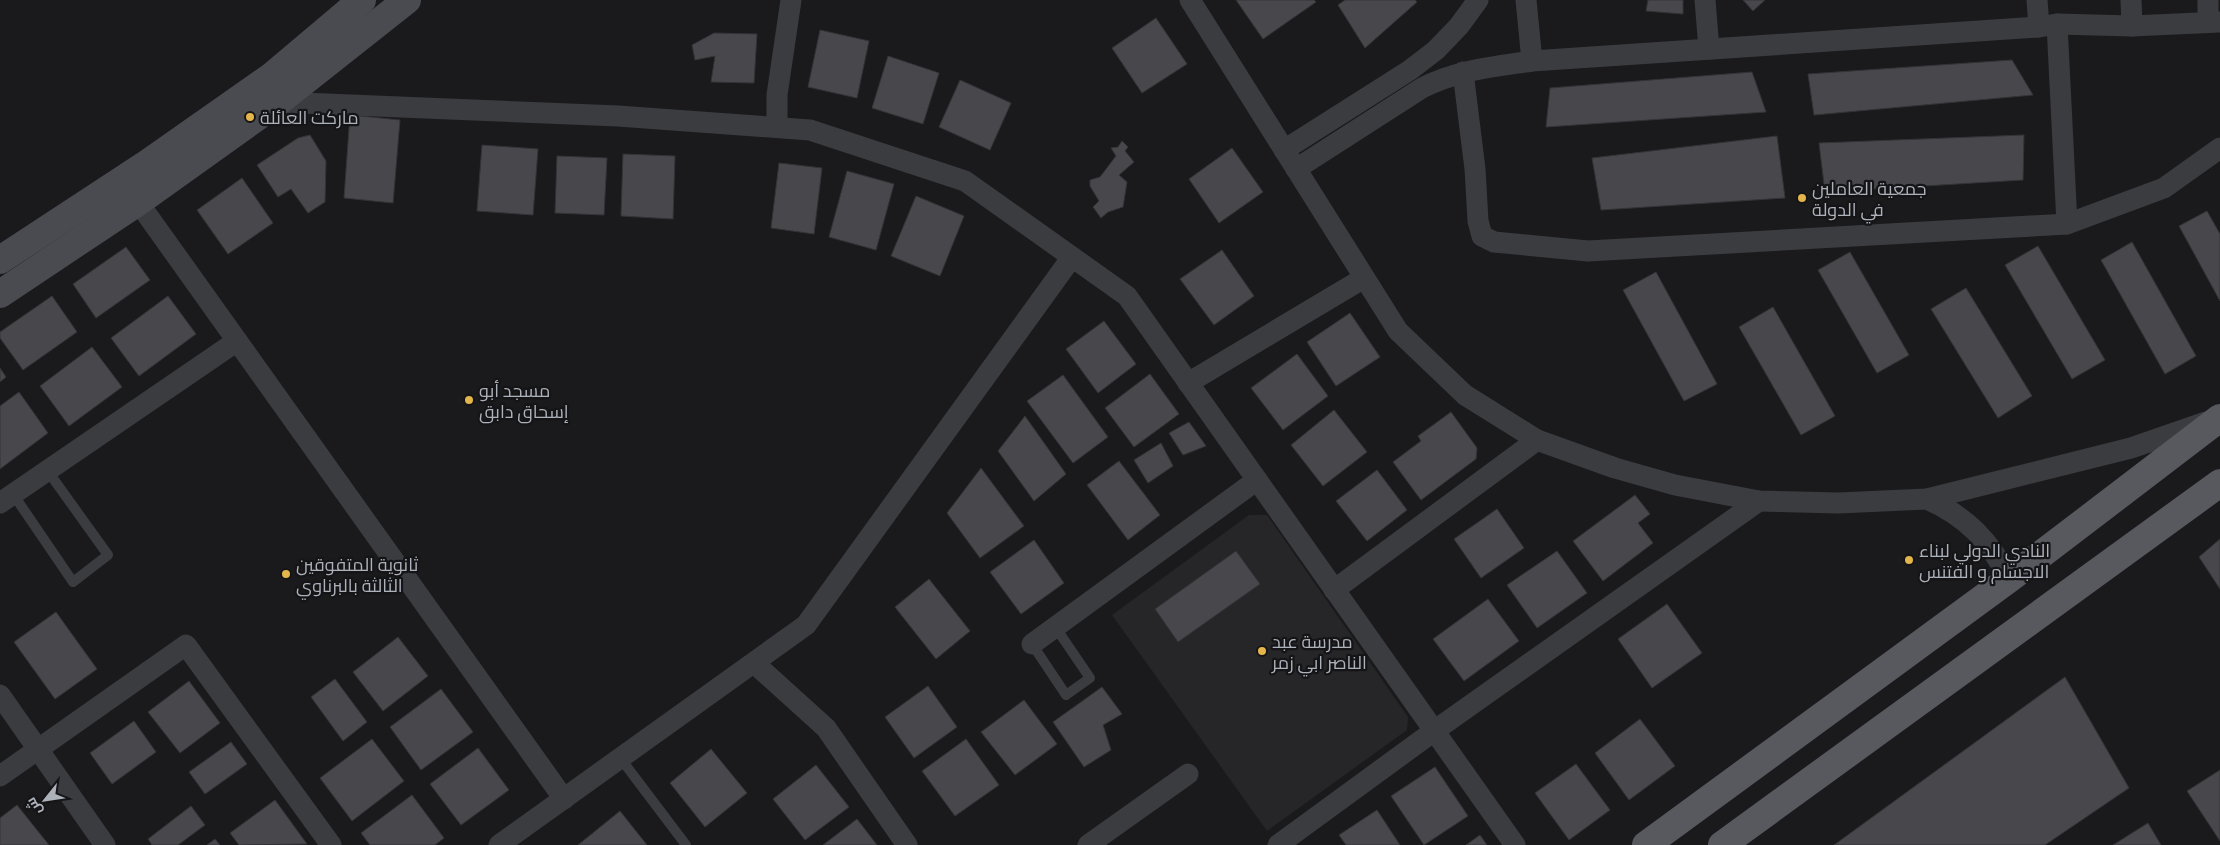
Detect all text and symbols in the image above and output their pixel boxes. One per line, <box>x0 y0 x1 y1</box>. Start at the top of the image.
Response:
place label: ماركت العائلة <box>260 106 359 129</box>
marker: ماركت العائلة <box>244 111 256 123</box>
place label: جمعية العاملين في الدولة <box>1812 177 1927 224</box>
marker: جمعية العاملين في الدولة <box>1796 192 1808 204</box>
place label: مسجد أبو إسحاق دابق <box>479 379 569 424</box>
marker: مسجد أبو إسحاق دابق <box>463 394 475 406</box>
place label: النادي الدولي لبناء الاجسام و الفتنس <box>1919 539 2050 584</box>
place label: ثانوية المتفوقين الثالثة بالبرناوي <box>296 553 418 600</box>
marker: النادي الدولي لبناء الاجسام و الفتنس <box>1903 554 1915 566</box>
marker: ثانوية المتفوقين الثالثة بالبرناوي <box>280 568 292 580</box>
place label: مدرسة عبد الناصر ابي زمر <box>1271 630 1367 677</box>
marker: مدرسة عبد الناصر ابي زمر <box>1256 645 1268 657</box>
north arrow <box>20 775 70 825</box>
text: ش <box>21 794 46 819</box>

